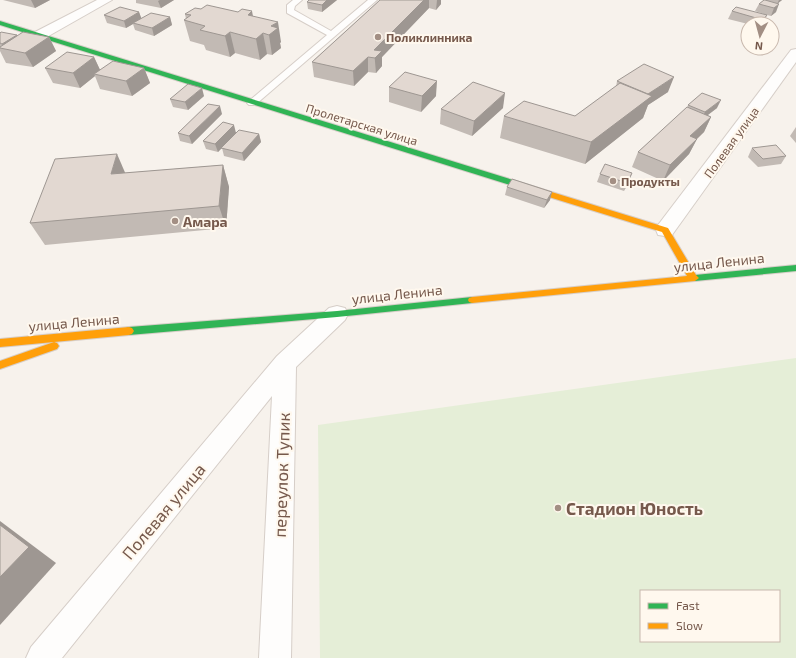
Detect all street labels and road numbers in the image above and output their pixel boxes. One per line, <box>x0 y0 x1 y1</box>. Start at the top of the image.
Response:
street label: Пролетарская улица <box>304 100 419 149</box>
street label: Полевая улица <box>701 104 762 181</box>
street label: улица Ленина <box>673 249 765 275</box>
street label: улица Ленина <box>351 281 443 307</box>
street label: улица Ленина <box>28 310 120 334</box>
street label: переулок Тупик <box>269 412 294 538</box>
street label: Полевая улица <box>117 459 210 564</box>

